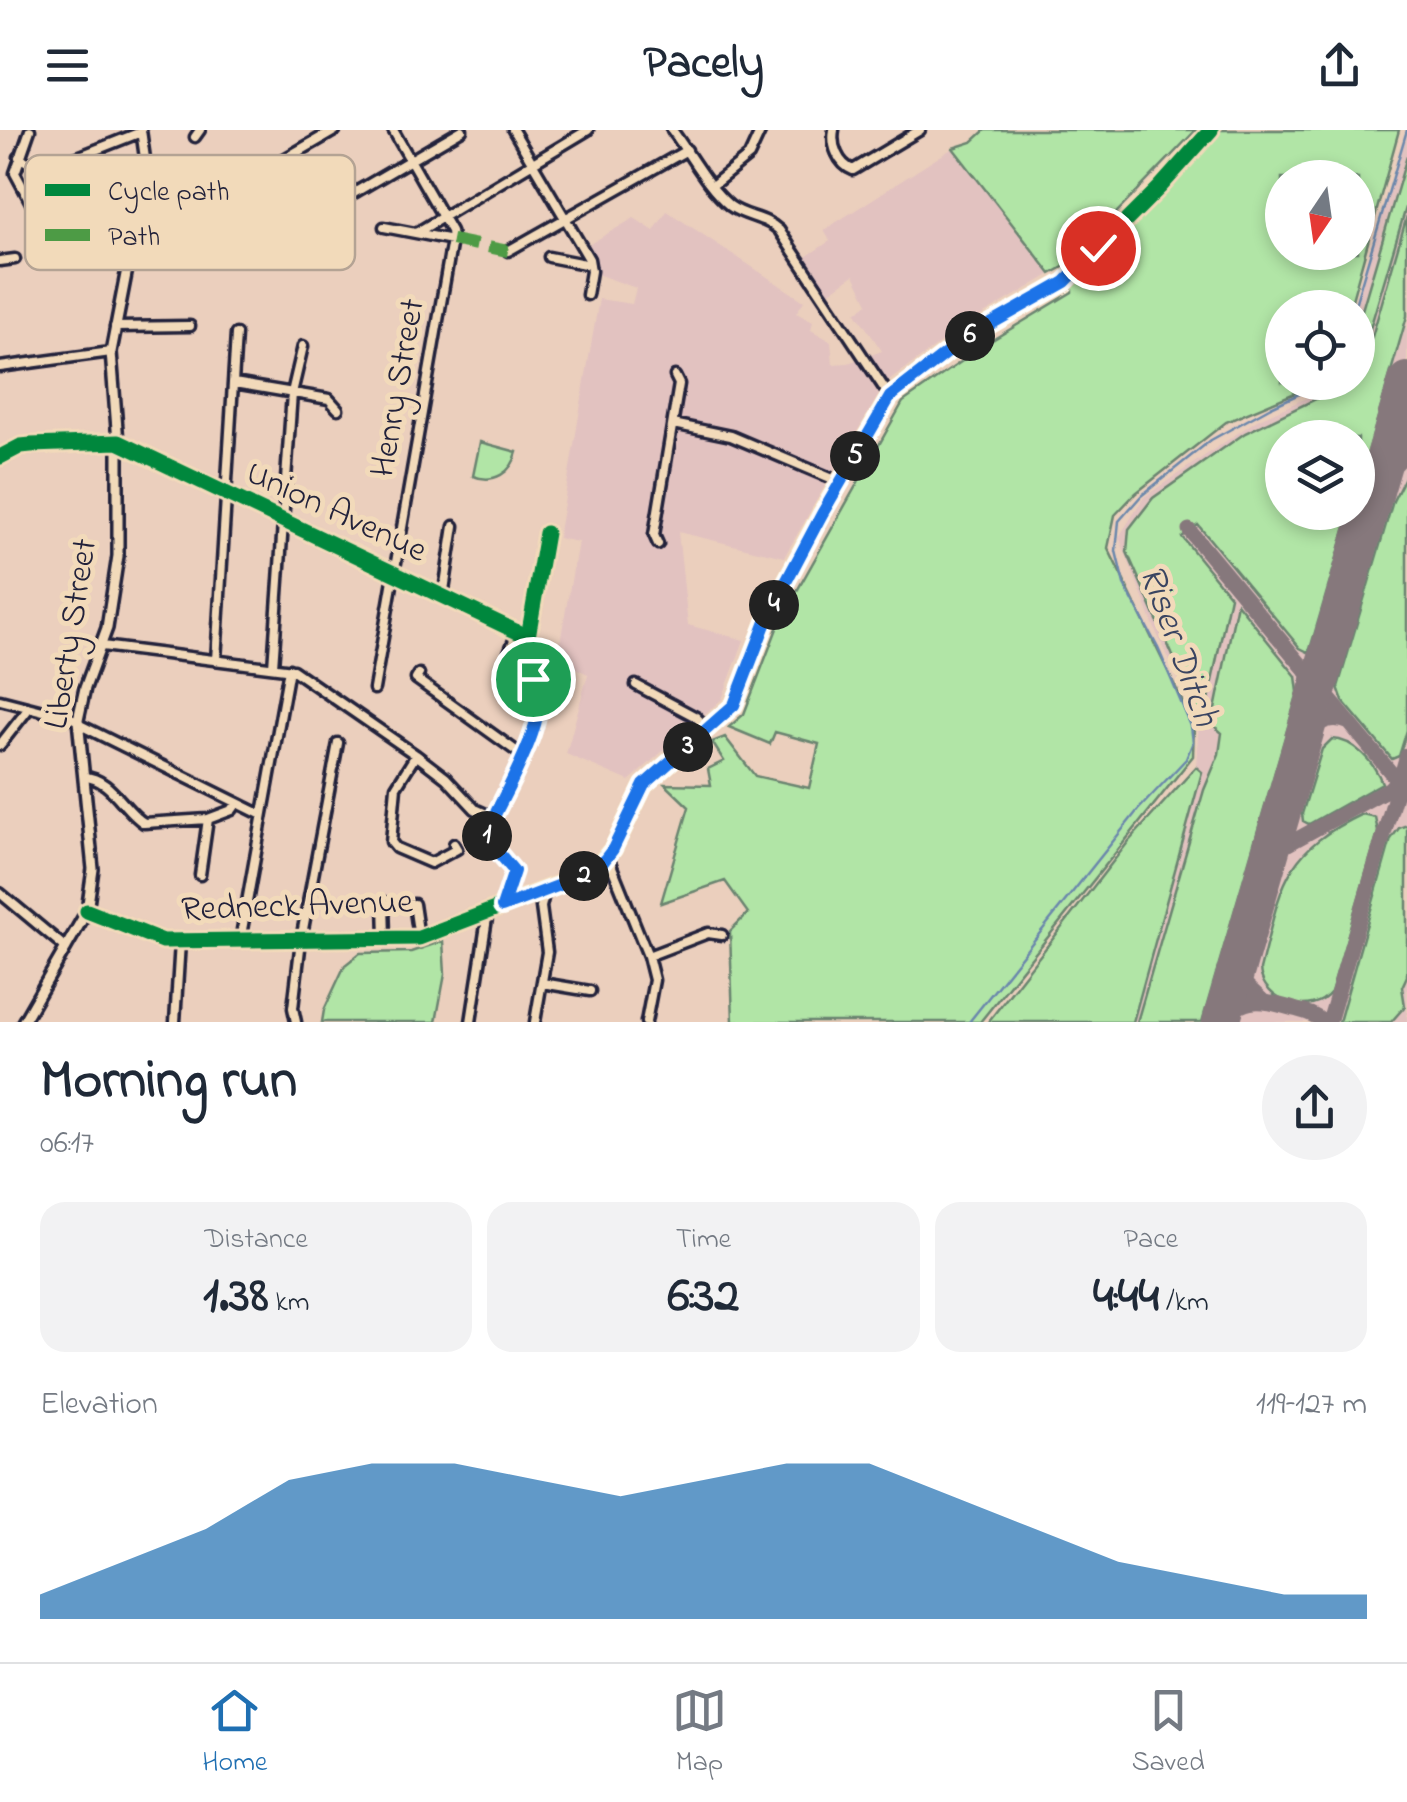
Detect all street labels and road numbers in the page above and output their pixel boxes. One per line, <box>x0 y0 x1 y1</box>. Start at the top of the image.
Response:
street label: Henry Street <box>358 294 440 481</box>
street label: Union Avenue <box>237 449 435 577</box>
street label: Liberty Street <box>32 535 112 733</box>
street label: Redneck Avenue <box>180 877 414 937</box>

